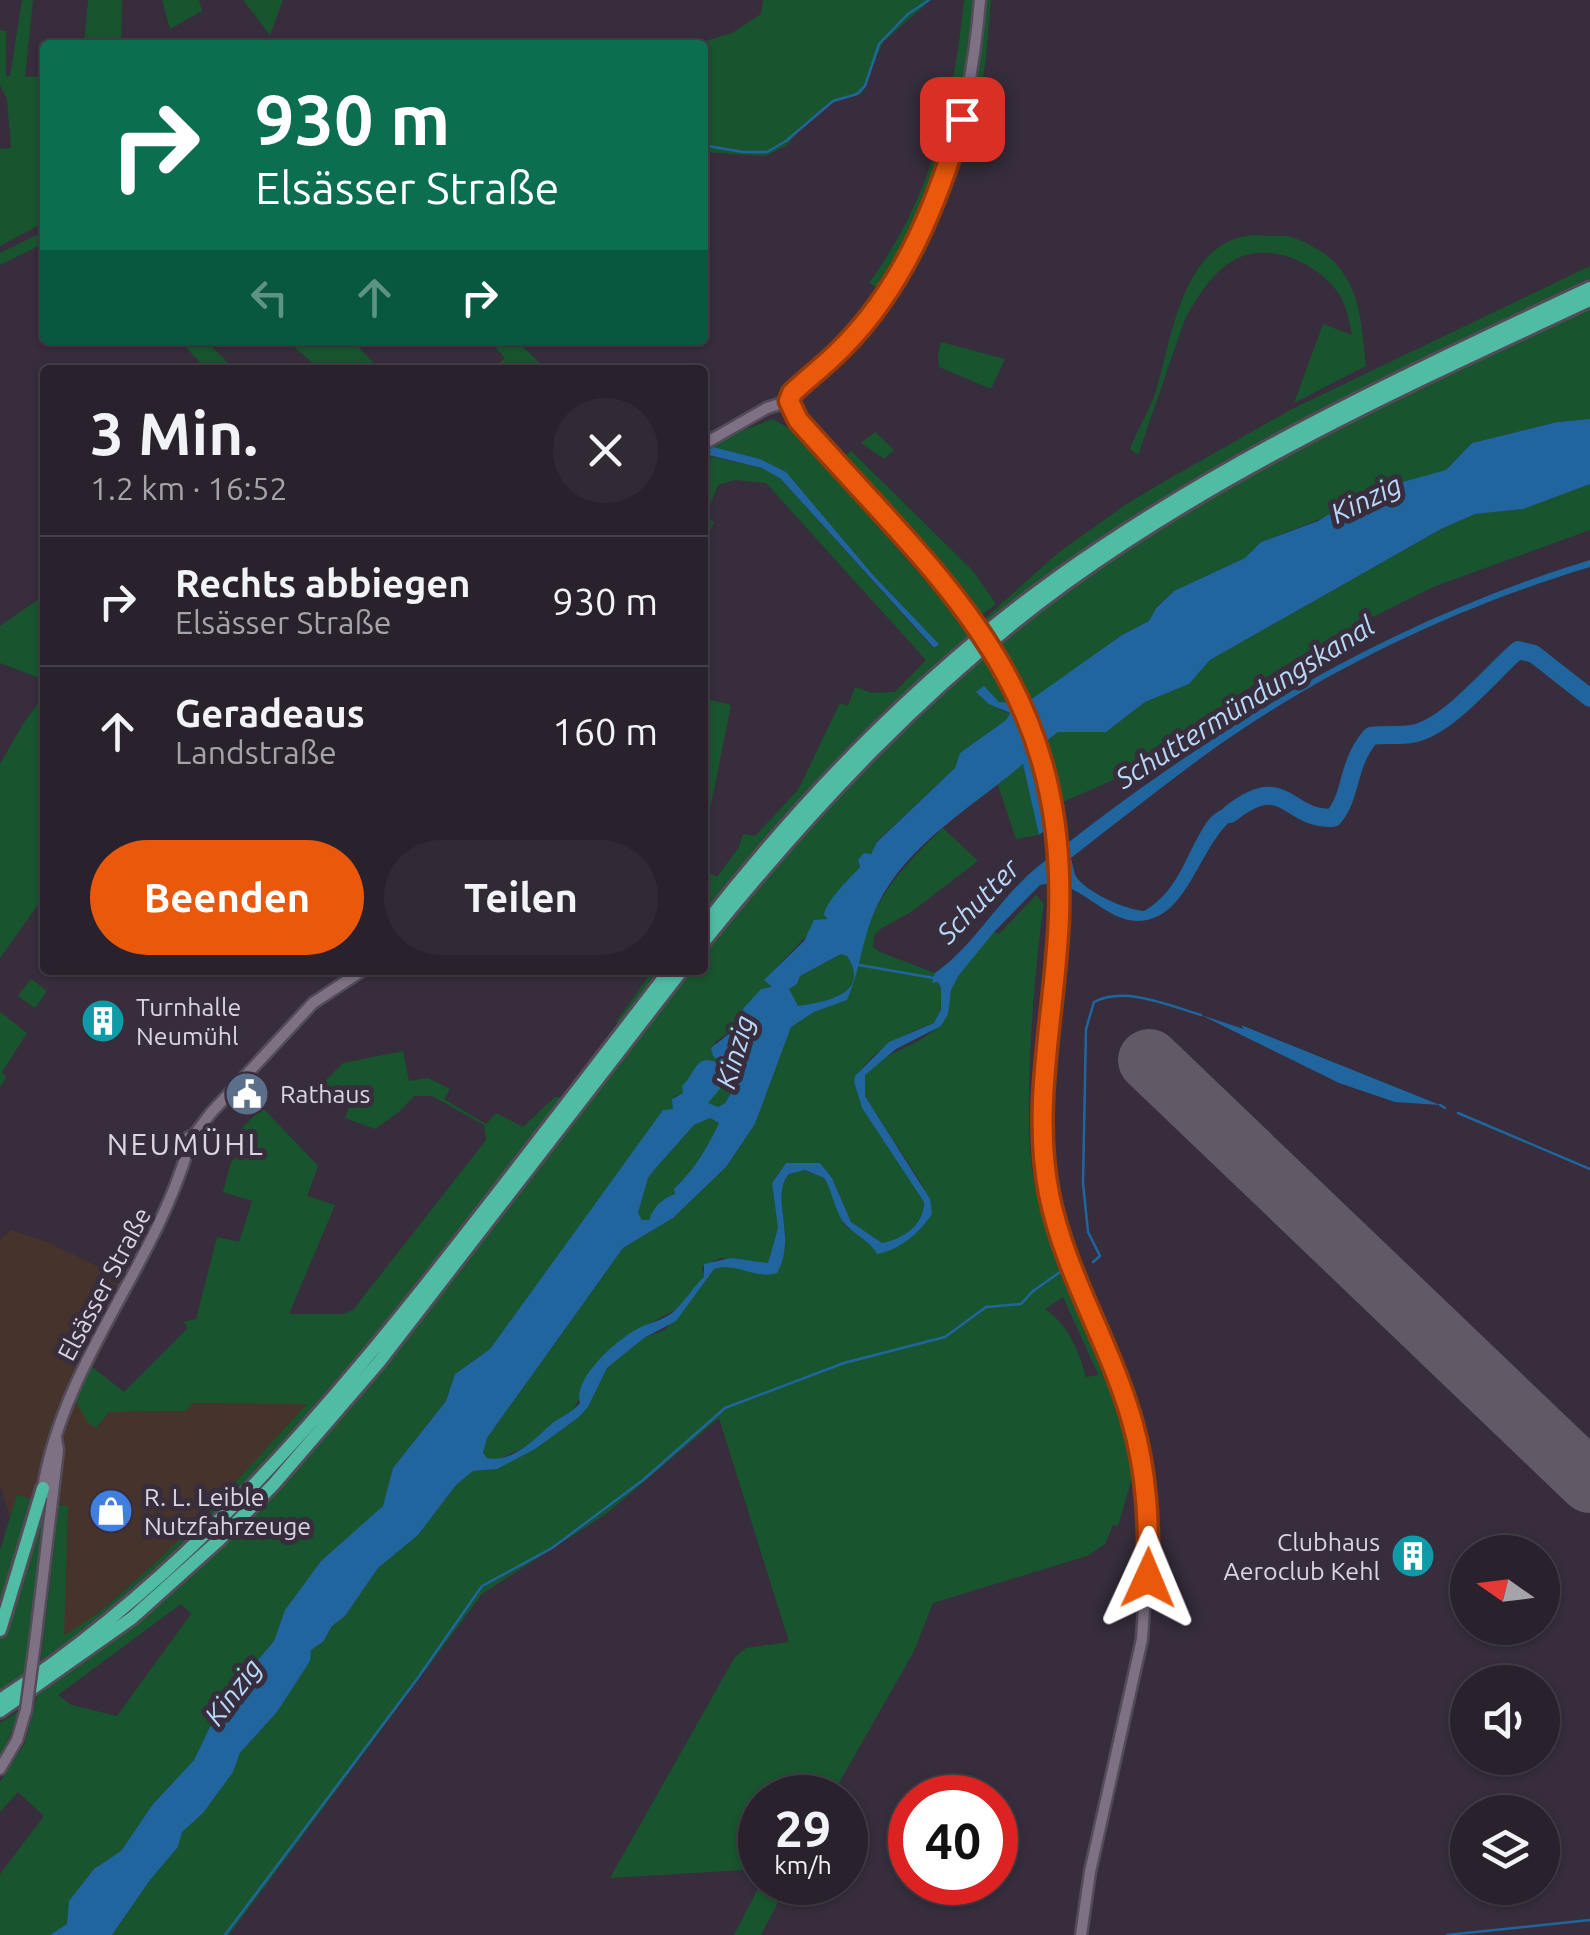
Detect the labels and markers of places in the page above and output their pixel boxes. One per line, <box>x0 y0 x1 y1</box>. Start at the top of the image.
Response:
pin <box>920 77 1005 162</box>
place label: Turnhalle Neumühl <box>136 993 241 1050</box>
building icon: Turnhalle Neumühl <box>80 998 126 1044</box>
public building icon: Rathaus <box>224 1071 270 1117</box>
place label: Rathaus <box>280 1080 370 1108</box>
place label: R. L. Leible Nutzfahrzeuge <box>144 1483 311 1540</box>
shop icon: R. L. Leible Nutzfahrzeuge <box>88 1488 134 1534</box>
place label: Clubhaus Aeroclub Kehl <box>1224 1528 1380 1585</box>
building icon: Clubhaus Aeroclub Kehl <box>1390 1533 1436 1579</box>

